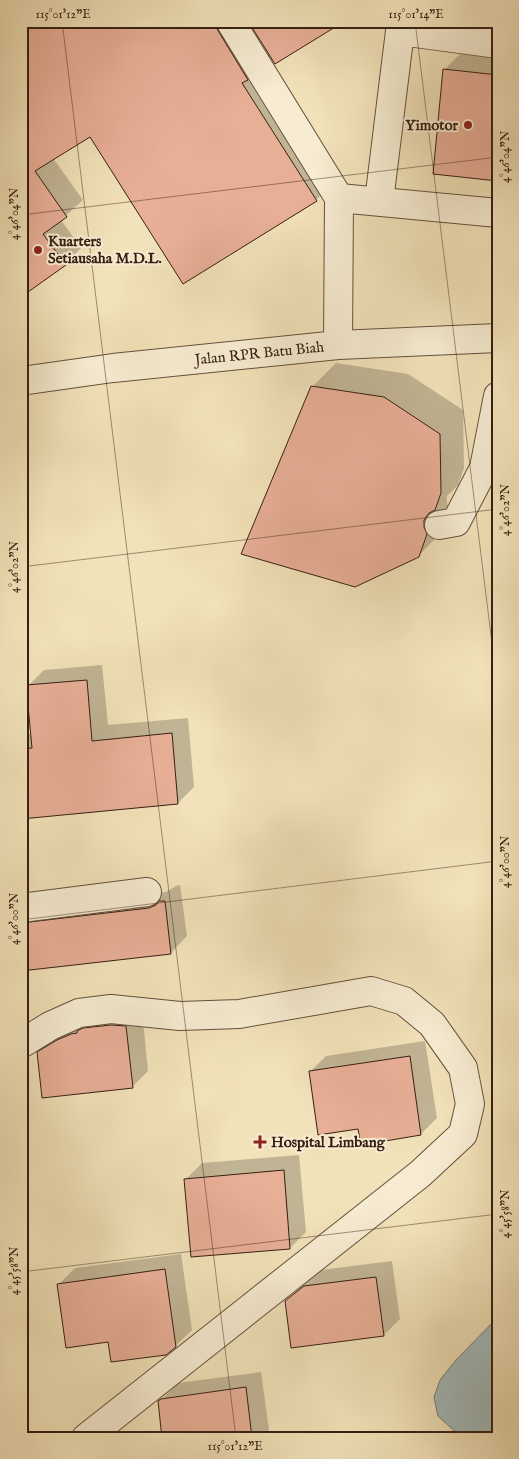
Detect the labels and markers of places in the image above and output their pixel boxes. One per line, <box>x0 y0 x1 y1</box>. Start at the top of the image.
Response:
place label: Yimotor <box>405 116 458 135</box>
marker: Yimotor <box>462 119 474 131</box>
place label: Kuarters Setiausaha M.D.L. <box>48 232 162 268</box>
marker: Kuarters Setiausaha M.D.L. <box>32 244 44 256</box>
place label: Hospital Limbang <box>271 1133 386 1152</box>
marker: Hospital Limbang <box>253 1135 267 1149</box>

